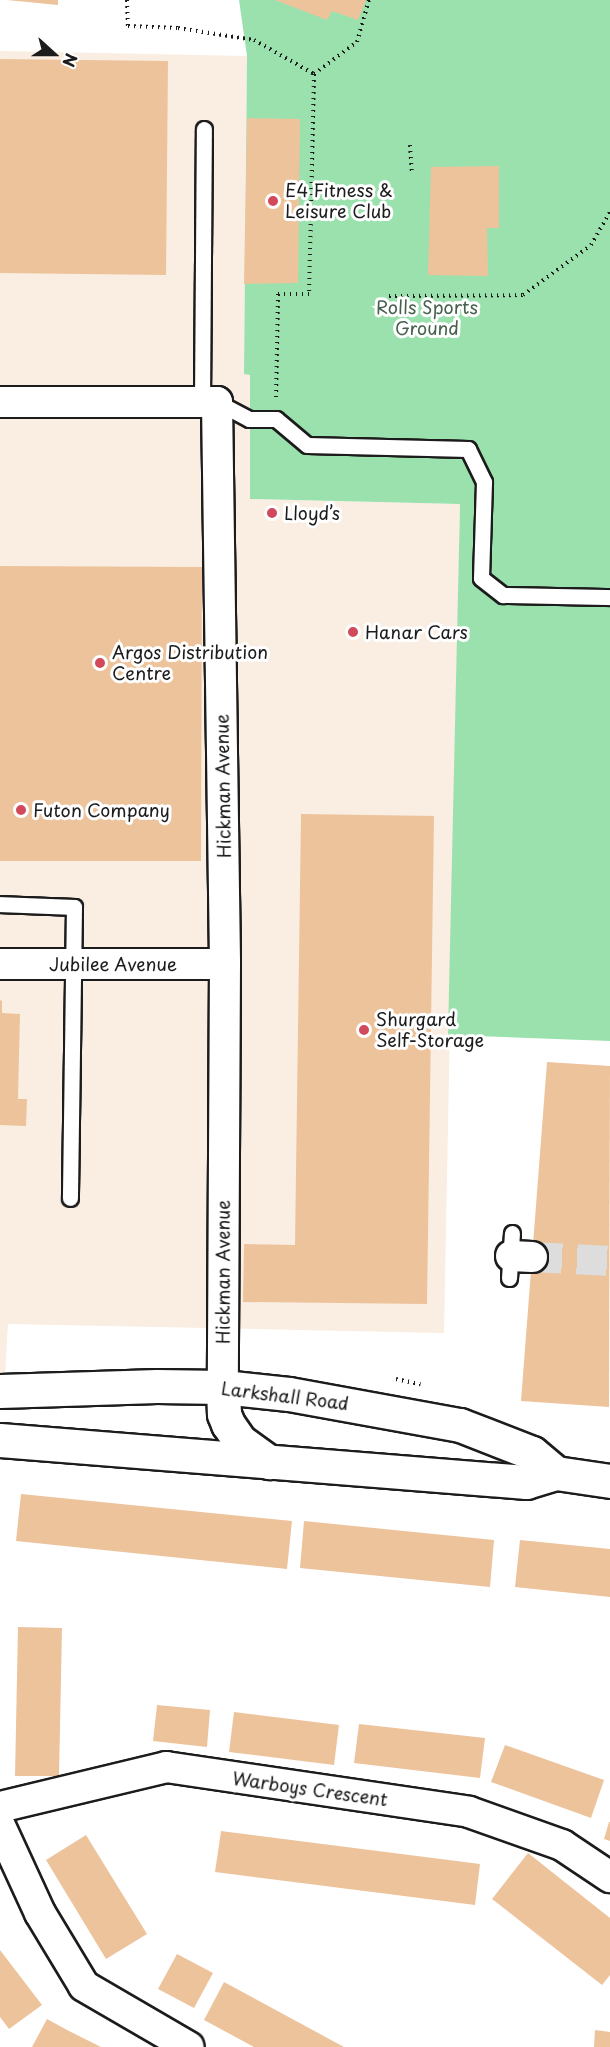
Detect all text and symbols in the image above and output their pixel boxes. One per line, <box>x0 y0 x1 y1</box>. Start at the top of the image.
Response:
north arrow <box>24 24 84 84</box>
text: N <box>57 50 84 71</box>
place label: E4 Fitness & Leisure Club <box>285 180 392 222</box>
marker: E4 Fitness & Leisure Club <box>266 194 280 208</box>
park label: Rolls Sports Ground <box>376 297 478 340</box>
place label: Lloyd’s <box>284 502 340 524</box>
marker: Lloyd’s <box>265 506 279 520</box>
place label: Hanar Cars <box>365 621 467 643</box>
marker: Hanar Cars <box>346 625 360 639</box>
place label: Argos Distribution Centre <box>112 642 269 684</box>
marker: Argos Distribution Centre <box>93 656 107 670</box>
street label: Hickman Avenue <box>211 714 235 858</box>
place label: Futon Company <box>33 799 170 821</box>
marker: Futon Company <box>14 803 28 817</box>
street label: Jubilee Avenue <box>49 953 177 975</box>
place label: Shurgard Self-Storage <box>376 1009 484 1052</box>
marker: Shurgard Self-Storage <box>357 1023 371 1037</box>
street label: Hickman Avenue <box>212 1200 234 1344</box>
street label: Larkshall Road <box>220 1377 350 1415</box>
street label: Warboys Crescent <box>230 1767 390 1811</box>

